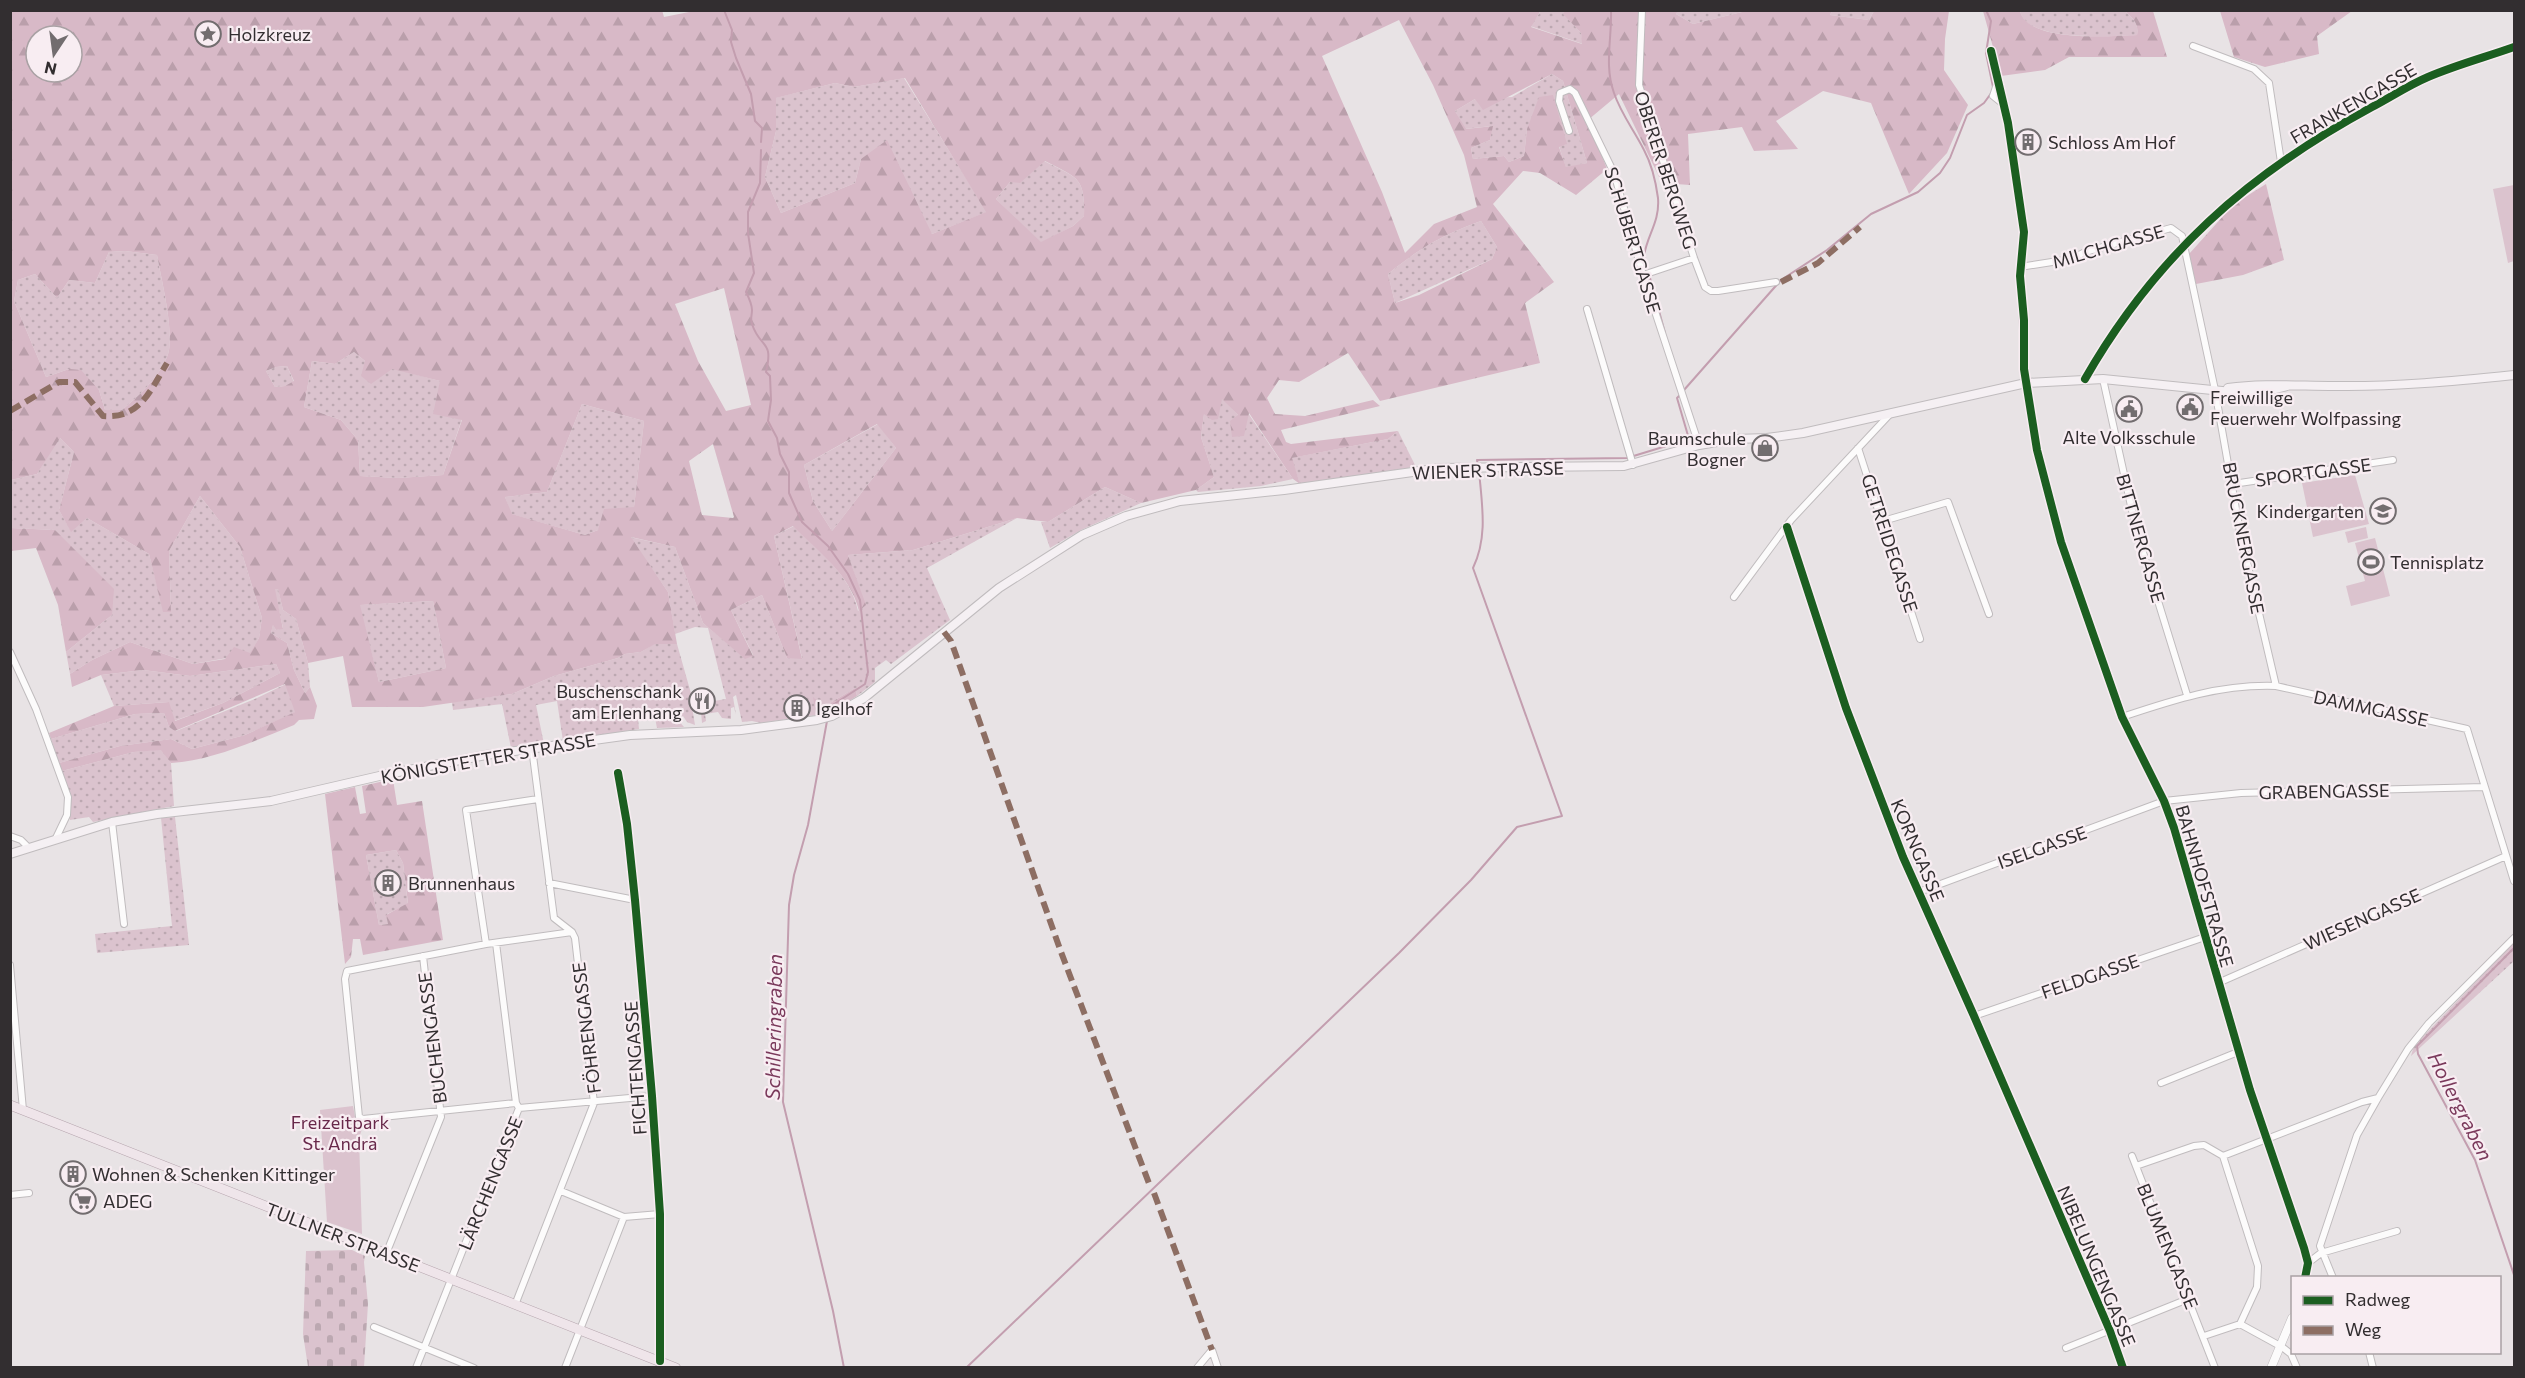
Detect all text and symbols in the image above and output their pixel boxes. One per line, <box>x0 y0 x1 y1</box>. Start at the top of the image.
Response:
place icon: Holzkreuz <box>193 19 223 49</box>
place label: Holzkreuz <box>228 23 311 45</box>
north arrow <box>24 24 84 84</box>
text: N <box>43 58 58 80</box>
street label: FRANKENGASSE <box>2286 58 2420 148</box>
street label: OBERER BERGWEG <box>1630 88 1702 252</box>
building icon: Schloss Am Hof <box>2013 127 2043 157</box>
place label: Schloss Am Hof <box>2048 131 2176 153</box>
street label: SCHUBERTGASSE <box>1600 164 1666 316</box>
street label: MILCHGASSE <box>2049 220 2167 272</box>
place label: Freiwillige Feuerwehr Wolfpassing <box>2210 386 2402 429</box>
public building icon: Freiwillige Feuerwehr Wolfpassing <box>2175 392 2205 422</box>
public building icon: Alte Volksschule <box>2114 394 2144 424</box>
place label: Alte Volksschule <box>2062 426 2196 448</box>
place label: Baumschule Bogner <box>1648 427 1746 470</box>
shop icon: Baumschule Bogner <box>1750 433 1780 463</box>
street label: SPORTGASSE <box>2254 453 2372 491</box>
street label: WIENER STRASSE <box>1412 456 1564 484</box>
street label: BRUCKNERGASSE <box>2218 460 2270 616</box>
street label: GETREIDEGASSE <box>1857 471 1923 615</box>
street label: BITTNERGASSE <box>2112 471 2170 605</box>
school or university icon: Kindergarten <box>2368 496 2398 526</box>
place label: Kindergarten <box>2257 500 2364 522</box>
sports icon: Tennisplatz <box>2356 547 2386 577</box>
place label: Tennisplatz <box>2390 551 2484 573</box>
place label: Buschenschank am Erlenhang <box>556 680 682 723</box>
street label: DAMMGASSE <box>2312 685 2430 731</box>
restaurant icon: Buschenschank am Erlenhang <box>687 686 717 716</box>
building icon: Igelhof <box>782 693 812 723</box>
place label: Igelhof <box>816 697 874 719</box>
street label: KÖNIGSTETTER STRASSE <box>379 728 597 788</box>
street label: GRABENGASSE <box>2258 779 2390 803</box>
street label: KORNGASSE <box>1887 795 1949 905</box>
street label: BAHNHOFSTRASSE <box>2171 802 2239 970</box>
street label: ISELGASSE <box>1994 821 2090 873</box>
building icon: Brunnenhaus <box>373 868 403 898</box>
place label: Brunnenhaus <box>408 872 515 894</box>
street label: WIESENGASSE <box>2300 883 2424 955</box>
street label: FELDGASSE <box>2038 949 2142 1003</box>
water label: Schilleringraben <box>760 954 786 1100</box>
street label: FÖHRENGASSE <box>567 961 605 1095</box>
street label: BUCHENGASSE <box>413 971 451 1105</box>
street label: FICHTENGASSE <box>619 1000 651 1136</box>
water label: Hollergraben <box>2423 1048 2499 1164</box>
park label: Freizeitpark St. Andrä <box>291 1111 389 1154</box>
street label: LÄRCHENGASSE <box>453 1113 527 1253</box>
building icon: Wohnen & Schenken Kittinger <box>58 1159 88 1189</box>
place label: Wohnen & Schenken Kittinger <box>92 1163 335 1185</box>
street label: BLUMENGASSE <box>2133 1180 2203 1312</box>
street label: NIBELUNGENGASSE <box>2053 1182 2141 1350</box>
supermarket icon: ADEG <box>68 1186 98 1216</box>
place label: ADEG <box>103 1190 153 1212</box>
street label: TULLNER STRASSE <box>263 1197 423 1277</box>
legend <box>2291 1276 2501 1354</box>
text: Radweg <box>2345 1288 2410 1310</box>
text: Weg <box>2345 1318 2382 1340</box>

